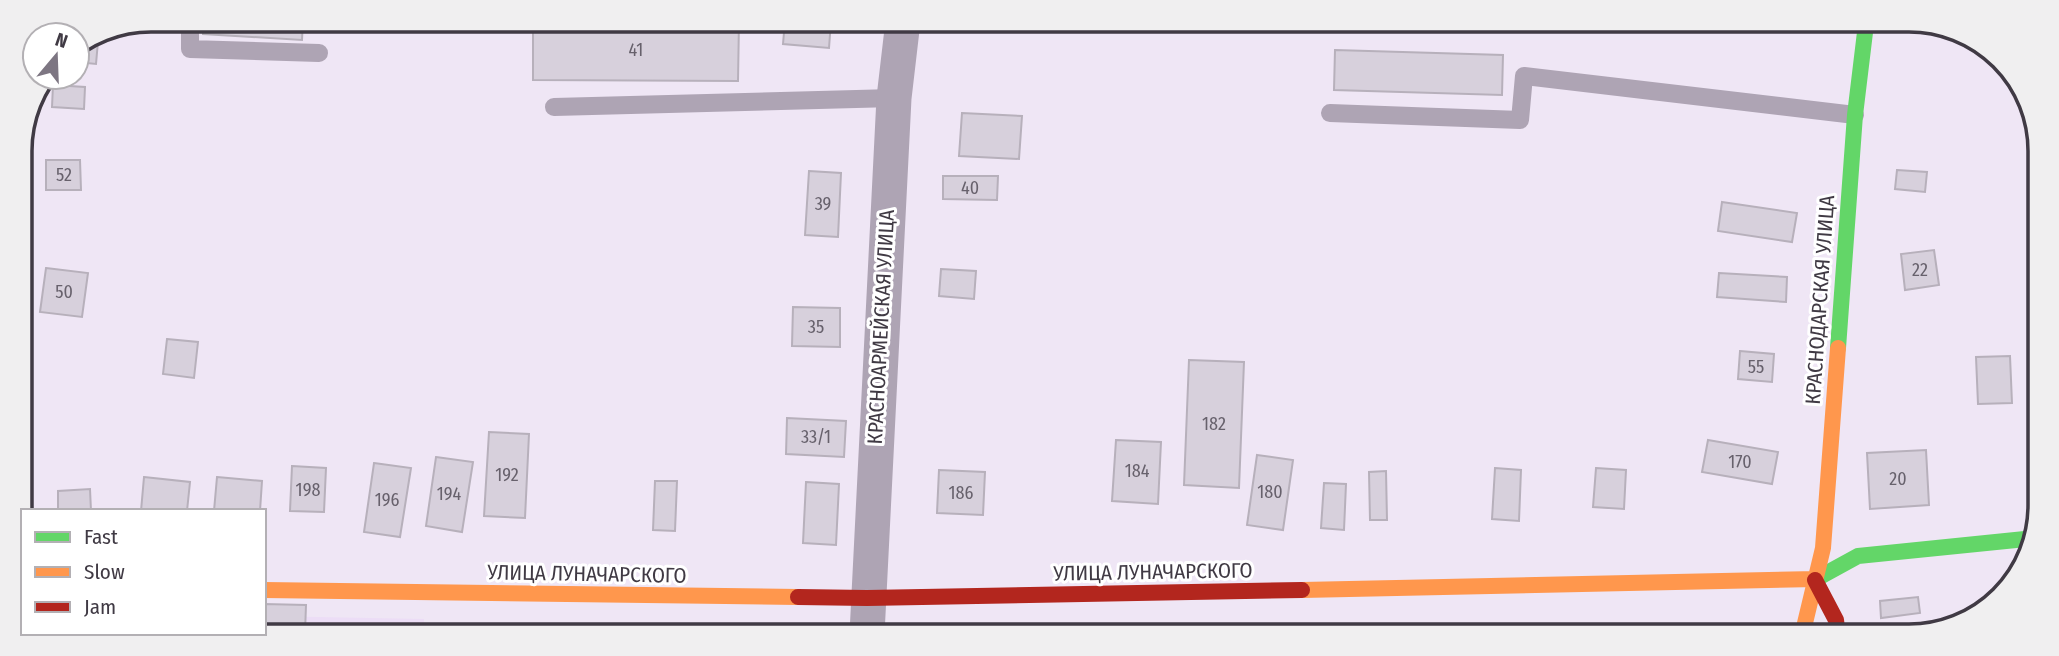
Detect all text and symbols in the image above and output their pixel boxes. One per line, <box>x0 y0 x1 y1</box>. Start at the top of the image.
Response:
north arrow <box>21 21 91 91</box>
text: N <box>52 28 71 53</box>
house number: 41 <box>629 39 643 61</box>
house number: 52 <box>56 164 72 186</box>
house number: 40 <box>961 177 979 199</box>
house number: 39 <box>815 193 831 215</box>
street label: КРАСНОДАРСКАЯ УЛИЦА <box>1800 194 1840 406</box>
street label: КРАСНОАРМЕЙСКАЯ УЛИЦА <box>862 209 900 445</box>
house number: 22 <box>1912 259 1928 281</box>
house number: 50 <box>55 281 73 303</box>
house number: 35 <box>808 316 824 338</box>
house number: 55 <box>1748 356 1764 378</box>
house number: 182 <box>1202 413 1226 435</box>
house number: 33/1 <box>801 426 831 448</box>
house number: 170 <box>1728 451 1752 473</box>
house number: 184 <box>1125 460 1150 482</box>
house number: 192 <box>495 464 519 486</box>
house number: 20 <box>1889 468 1907 490</box>
house number: 198 <box>296 479 320 501</box>
house number: 180 <box>1257 481 1283 503</box>
house number: 186 <box>949 482 974 504</box>
house number: 194 <box>437 483 461 505</box>
house number: 196 <box>375 489 399 511</box>
legend <box>21 509 266 635</box>
text: Fast <box>84 524 118 550</box>
street label: УЛИЦА ЛУНАЧАРСКОГО <box>1052 557 1253 587</box>
text: Slow <box>84 559 125 585</box>
street label: УЛИЦА ЛУНАЧАРСКОГО <box>486 559 687 589</box>
text: Jam <box>84 594 116 620</box>

